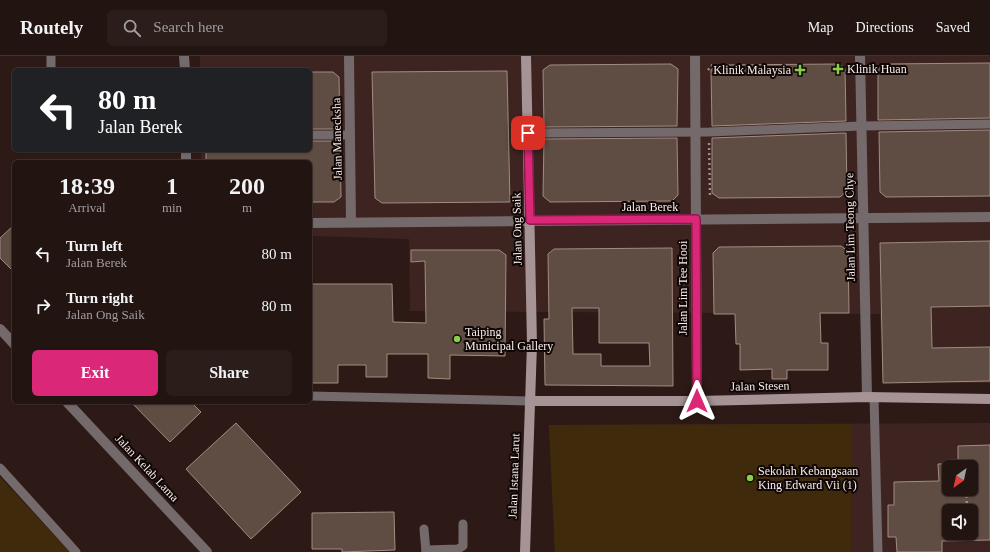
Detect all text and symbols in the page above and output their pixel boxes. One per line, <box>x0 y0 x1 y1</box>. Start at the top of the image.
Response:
search box <box>107 10 387 46</box>
text: Routely <box>20 17 83 38</box>
icon: search <box>121 17 143 39</box>
text: Search here <box>153 19 224 35</box>
text: Map <box>808 20 833 35</box>
text: Directions <box>855 20 914 35</box>
text: Saved <box>936 20 970 35</box>
place label: Klinik Huan <box>847 62 907 76</box>
place label: Klinik Malaysia <box>713 63 792 77</box>
marker: Klinik Huan <box>832 63 844 75</box>
marker: Klinik Malaysia <box>794 64 806 76</box>
icon: left <box>32 84 84 136</box>
text: 80 m <box>98 84 156 115</box>
street label: Jalan Manecksha <box>329 97 345 180</box>
pin <box>511 116 545 150</box>
text: Jalan Berek <box>98 117 182 137</box>
icon: arrive <box>517 122 539 144</box>
text: 18:39 <box>59 173 115 199</box>
text: 1 <box>166 173 178 199</box>
text: 200 <box>229 173 265 199</box>
street label: Jalan Lim Teong Chye <box>842 173 858 281</box>
street label: Jalan Ong Saik <box>509 193 525 265</box>
text: Arrival <box>68 200 106 215</box>
text: min <box>162 200 182 215</box>
text: m <box>242 200 252 215</box>
street label: Jalan Berek <box>622 200 678 214</box>
text: Turn left <box>66 238 123 254</box>
street label: Jalan Lim Tee Hooi <box>676 240 690 335</box>
icon: left <box>32 243 54 265</box>
text: 80 m <box>262 246 292 262</box>
text: Jalan Berek <box>66 255 127 270</box>
text: Turn right <box>66 290 133 306</box>
icon: right <box>32 295 54 317</box>
text: 80 m <box>262 298 292 314</box>
text: Jalan Ong Saik <box>66 307 145 322</box>
place label: Taiping Municipal Gallery <box>465 325 553 353</box>
marker: Taiping Municipal Gallery <box>452 334 462 344</box>
button: Exit <box>32 350 158 396</box>
button: Share <box>166 350 292 396</box>
street label: Jalan Stesen <box>730 378 790 394</box>
position arrow <box>676 380 718 422</box>
street label: Jalan Kelab Lama <box>112 432 182 505</box>
street label: Jalan Istana Larut <box>506 432 523 519</box>
north arrow <box>942 460 978 496</box>
map controls <box>942 460 978 540</box>
place label: Sekolah Kebangsaan King Edward Vii (1) <box>758 464 858 492</box>
marker: Sekolah Kebangsaan King Edward Vii (1) <box>745 473 755 483</box>
button: sound <box>942 504 978 540</box>

